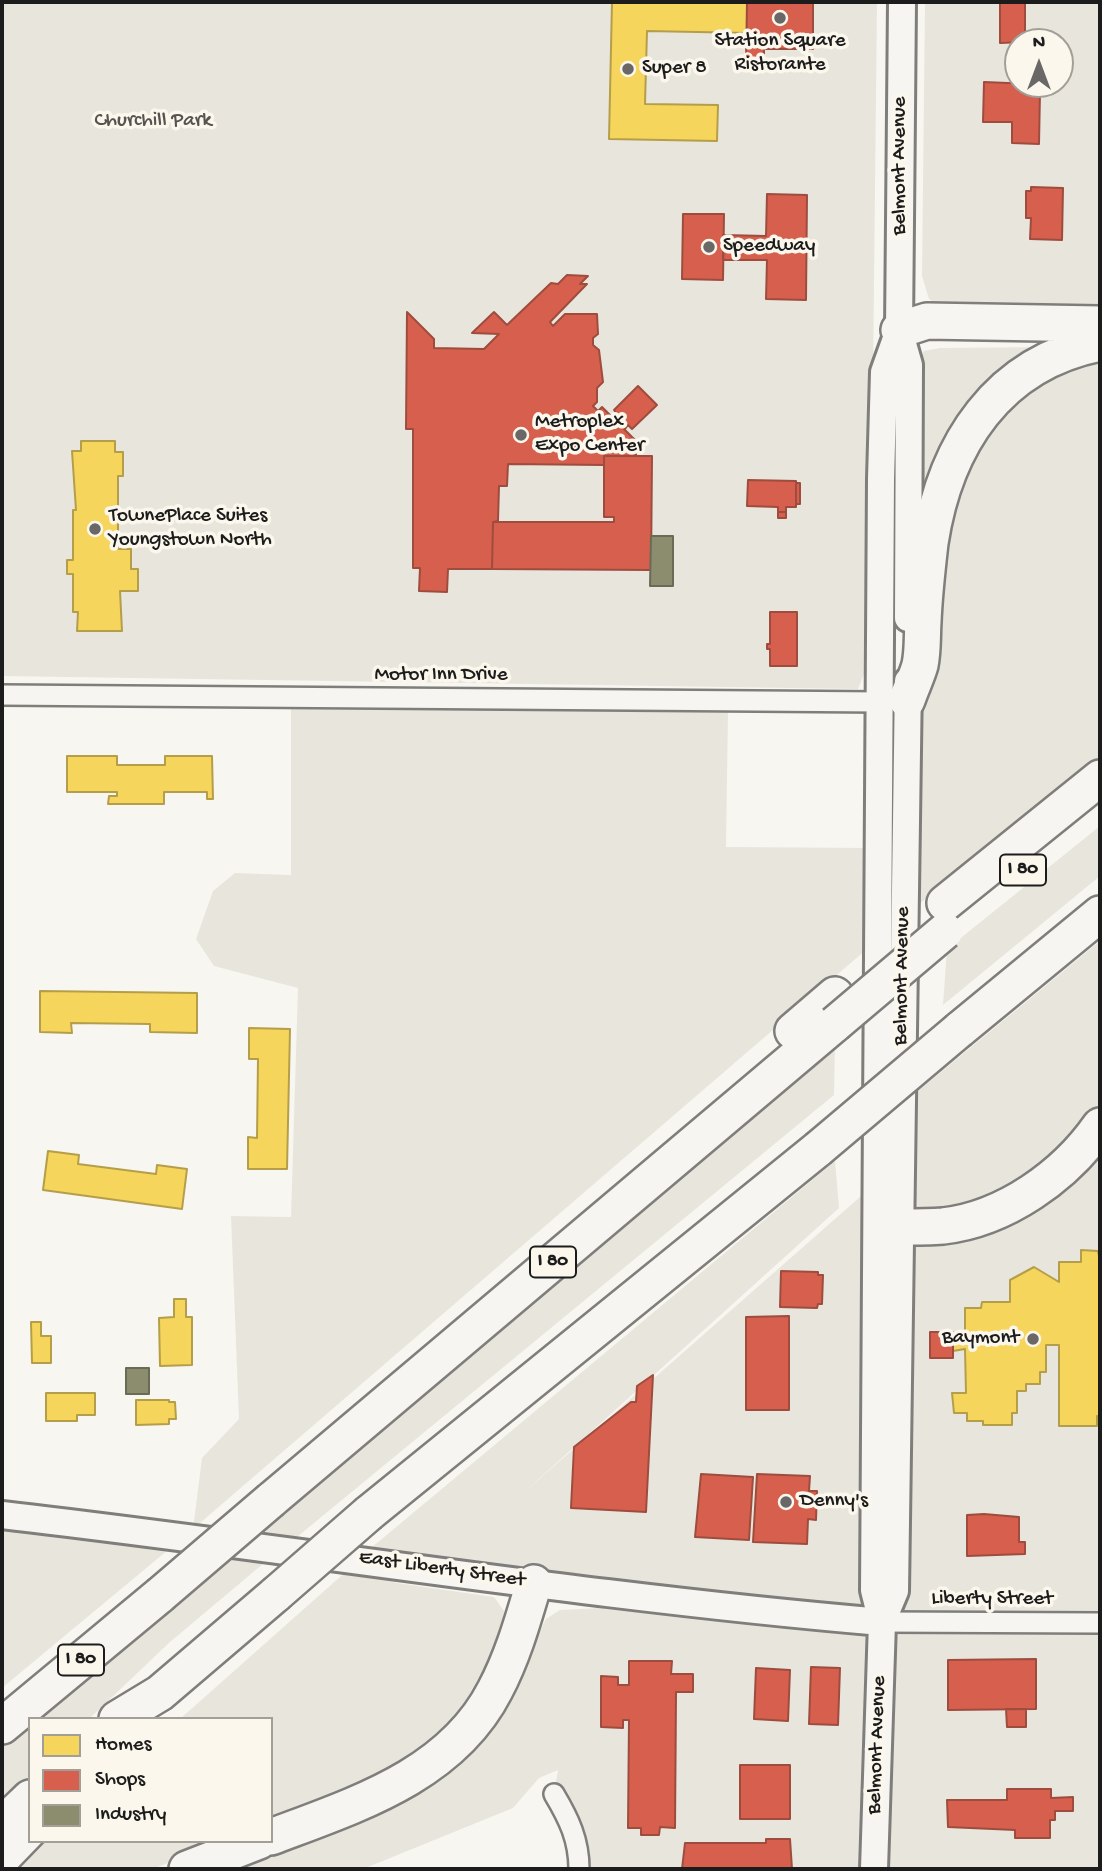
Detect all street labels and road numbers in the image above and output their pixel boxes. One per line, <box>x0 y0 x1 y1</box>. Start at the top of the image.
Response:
street label: Belmont Avenue <box>888 97 914 235</box>
street label: Motor Inn Drive <box>374 663 508 689</box>
road number: I 80 <box>1000 855 1046 886</box>
street label: Belmont Avenue <box>889 906 917 1046</box>
road number: I 80 <box>530 1246 576 1278</box>
street label: East Liberty Street <box>357 1546 527 1594</box>
street label: Liberty Street <box>931 1587 1053 1613</box>
road number: I 80 <box>58 1644 104 1676</box>
street label: Belmont Avenue <box>863 1675 893 1815</box>

